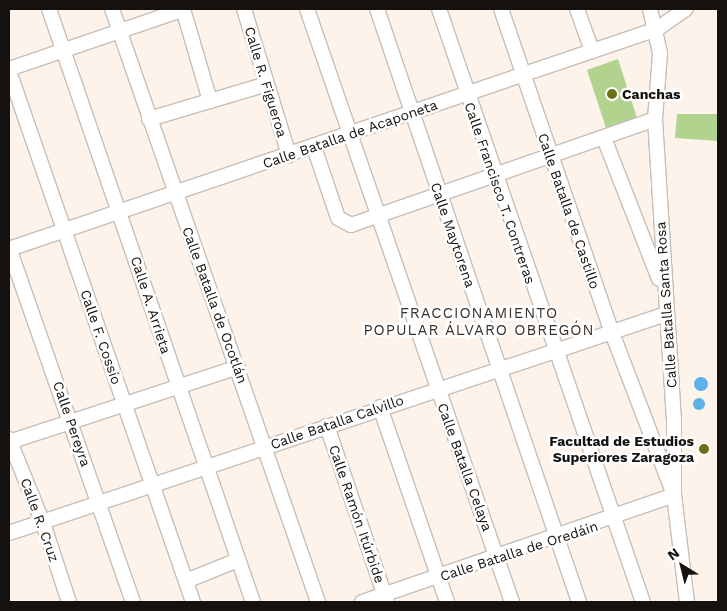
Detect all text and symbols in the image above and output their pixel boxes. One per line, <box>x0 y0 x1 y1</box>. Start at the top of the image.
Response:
street label: Calle R. Figueroa <box>241 25 291 139</box>
place label: Canchas <box>622 86 681 102</box>
marker: Canchas <box>606 88 618 100</box>
street label: Calle Batalla de Acaponeta <box>260 96 440 172</box>
street label: Calle Francisco T. Contreras <box>461 100 539 286</box>
street label: Calle Batalla de Castillo <box>534 131 604 291</box>
street label: Calle Maytorena <box>427 180 479 290</box>
street label: Calle Batalla Santa Rosa <box>652 221 680 389</box>
street label: Calle Batalla de Ocotlán <box>179 224 251 386</box>
street label: Calle A. Arrieta <box>127 253 175 357</box>
street label: Calle F. Cossío <box>77 287 125 387</box>
district label: FRACCIONAMIENTO POPULAR ÁLVARO OBREGÓN <box>360 304 598 339</box>
street label: Calle Pereyra <box>50 379 94 469</box>
street label: Calle Batalla Calvillo <box>268 391 406 453</box>
street label: Calle Batalla Celaya <box>434 401 496 533</box>
place label: Facultad de Estudios Superiores Zaragoza <box>549 433 694 466</box>
street label: Calle Ramón Itúrbide <box>325 443 389 585</box>
marker: Facultad de Estudios Superiores Zaragoza <box>698 443 710 455</box>
street label: Calle R. Cruz <box>17 476 63 564</box>
street label: Calle Batalla de Oredáin <box>438 517 600 585</box>
north arrow <box>657 541 707 591</box>
text: N <box>664 544 682 563</box>

